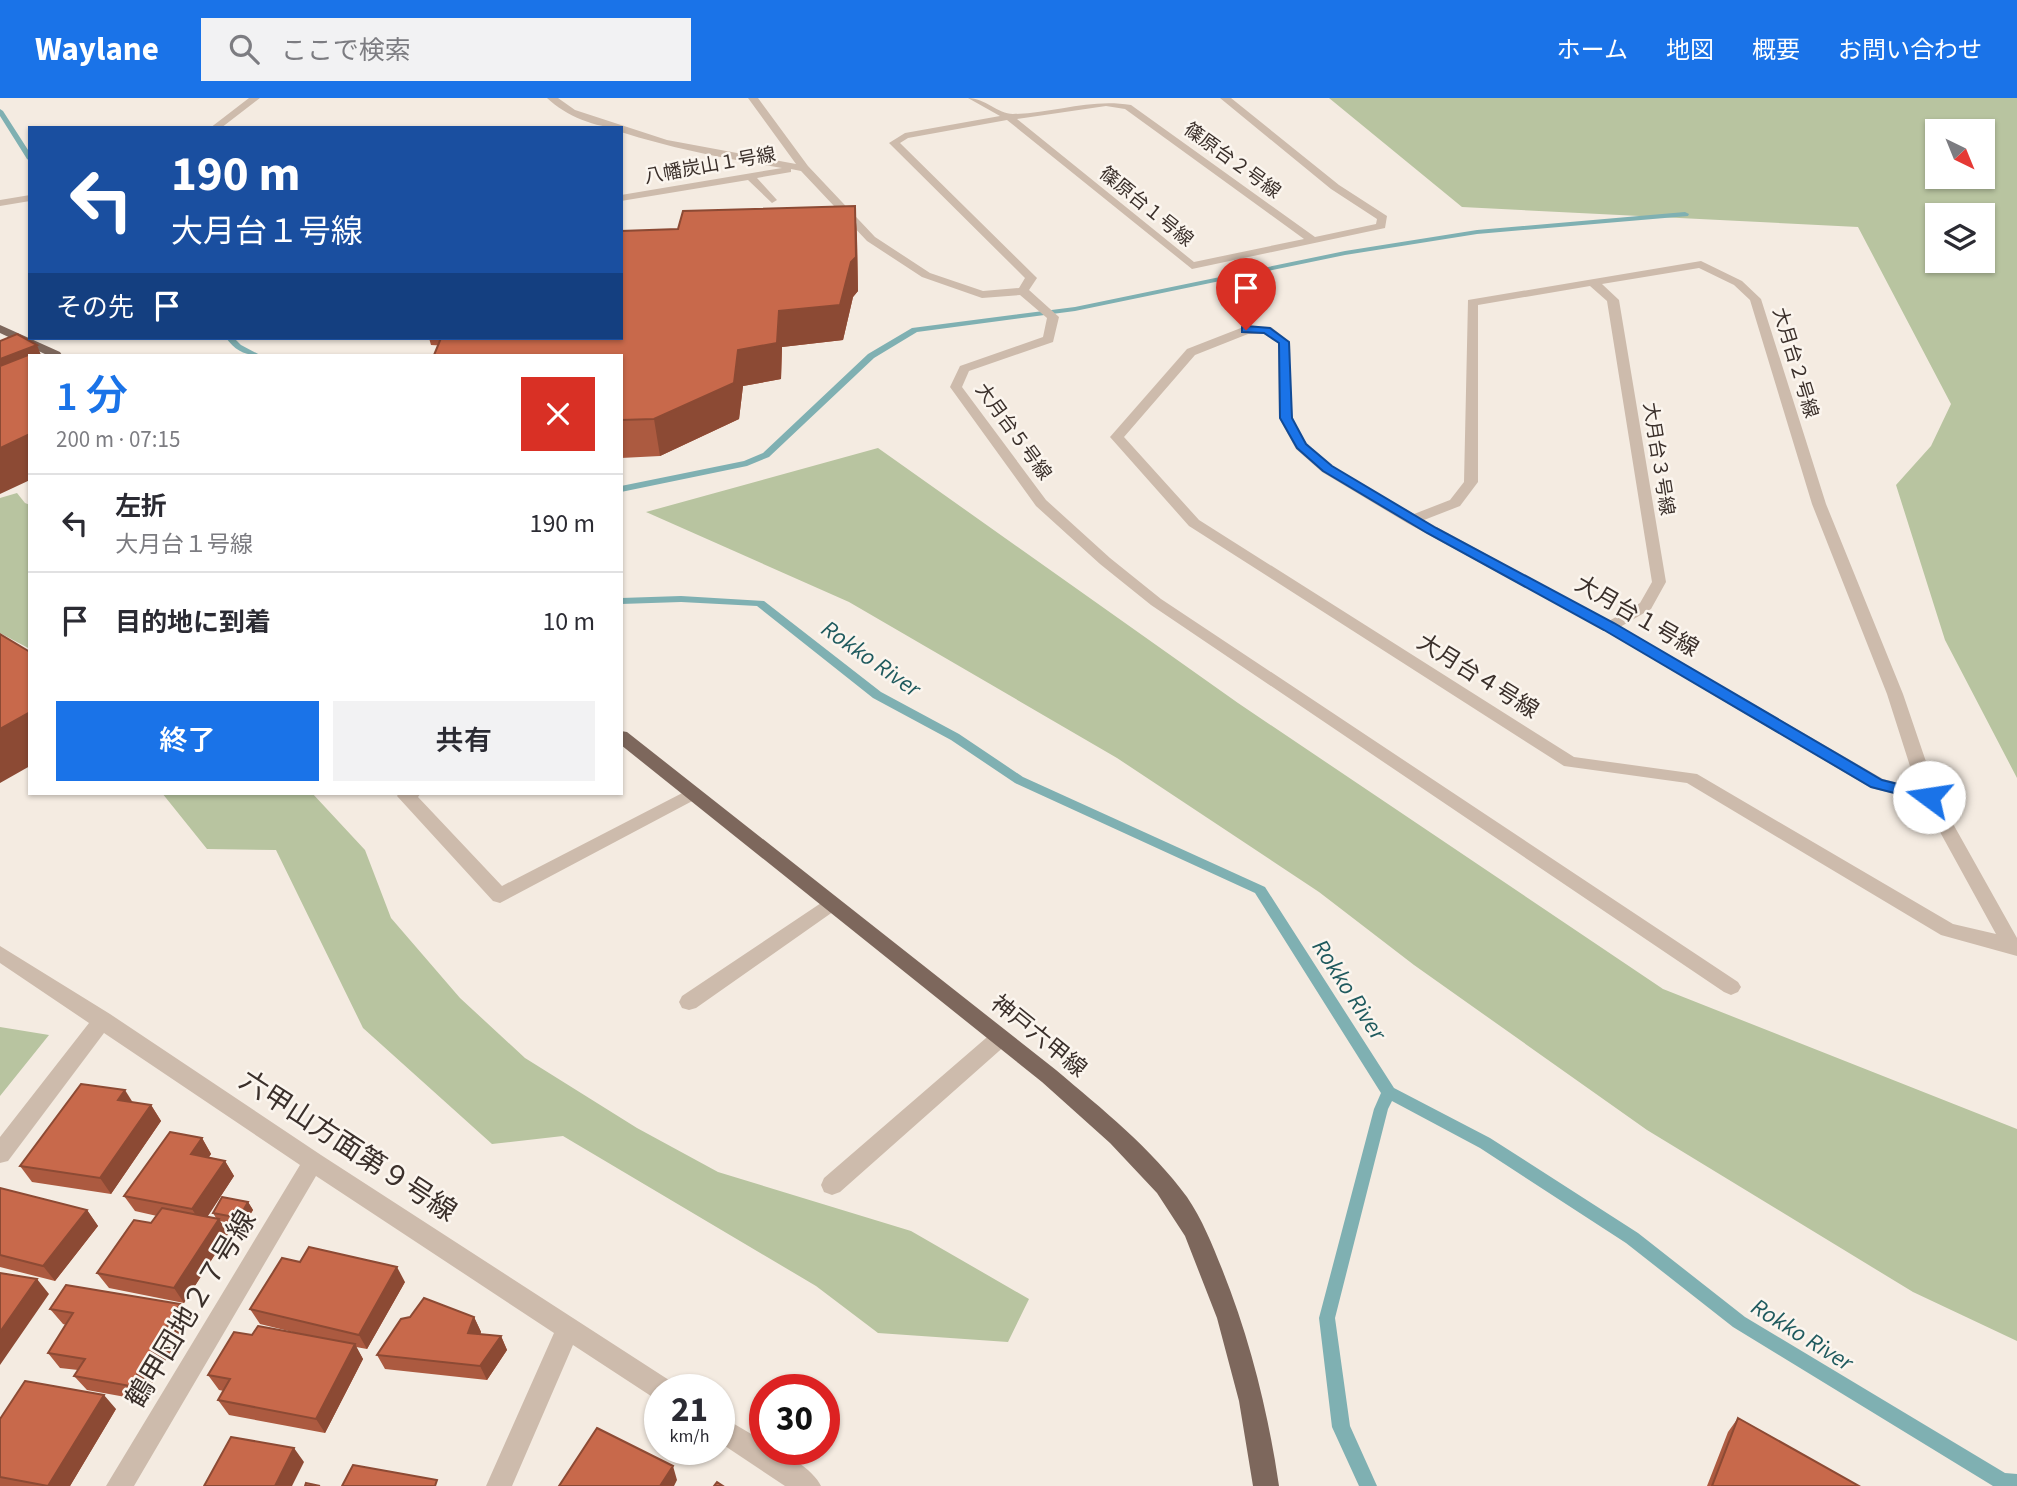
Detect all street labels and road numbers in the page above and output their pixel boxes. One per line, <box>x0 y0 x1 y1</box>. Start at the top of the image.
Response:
street label: 篠原台２号線 <box>1178 117 1286 205</box>
street label: 八幡炭山１号線 <box>642 141 778 191</box>
street label: 篠原台１号線 <box>1093 161 1199 253</box>
street label: 大月台２号線 <box>1765 305 1825 421</box>
street label: 大月台５号線 <box>969 378 1057 486</box>
street label: 大月台３号線 <box>1636 401 1680 517</box>
street label: 大月台１号線 <box>1569 567 1705 665</box>
street label: 大月台４号線 <box>1411 625 1545 727</box>
street label: 神戸六甲線 <box>984 987 1094 1085</box>
street label: 六甲山方面第９号線 <box>231 1061 465 1231</box>
street label: 鶴甲団地２７号線 <box>116 1203 266 1415</box>

